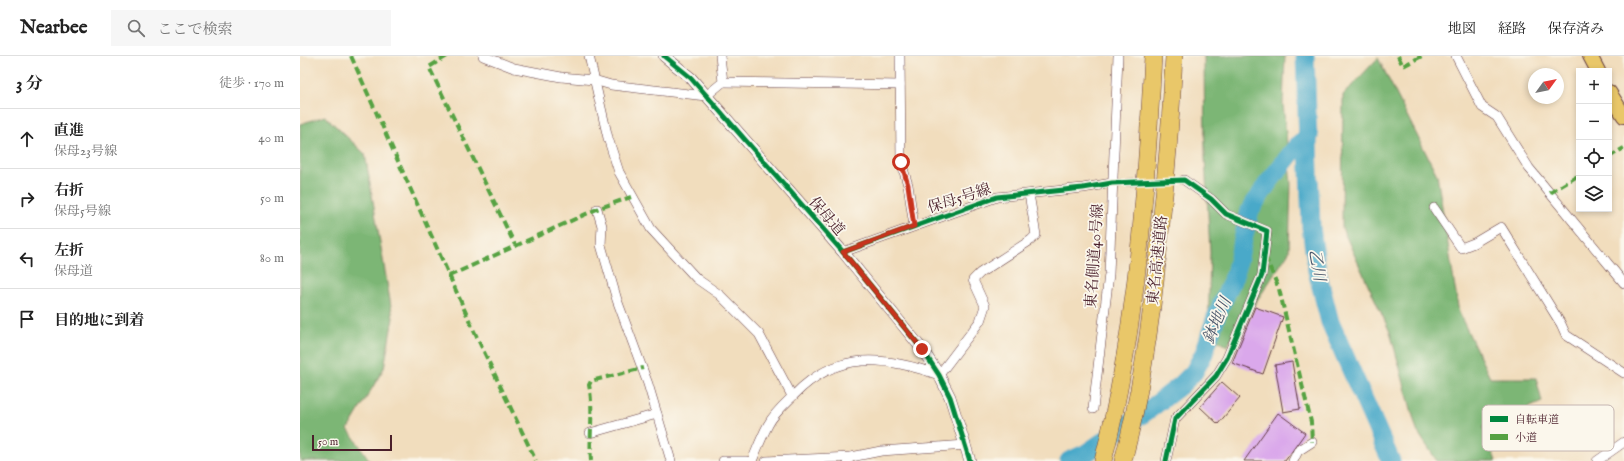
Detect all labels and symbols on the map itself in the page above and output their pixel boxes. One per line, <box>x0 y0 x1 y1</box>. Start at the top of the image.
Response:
north arrow <box>1528 68 1564 104</box>
route start <box>892 153 910 171</box>
street label: 保母5号線 <box>925 179 993 218</box>
street label: 保母道 <box>805 193 849 240</box>
street label: 東名側道40号線 <box>1081 203 1108 309</box>
street label: 東名高速道路 <box>1143 214 1172 306</box>
water label: 乙川 <box>1303 248 1329 285</box>
water label: 鉢地川 <box>1199 293 1237 347</box>
route end <box>913 340 931 358</box>
legend <box>1482 405 1614 451</box>
text: 自転車道 <box>1515 413 1559 427</box>
text: 小道 <box>1515 431 1537 445</box>
scale bar <box>312 433 392 452</box>

